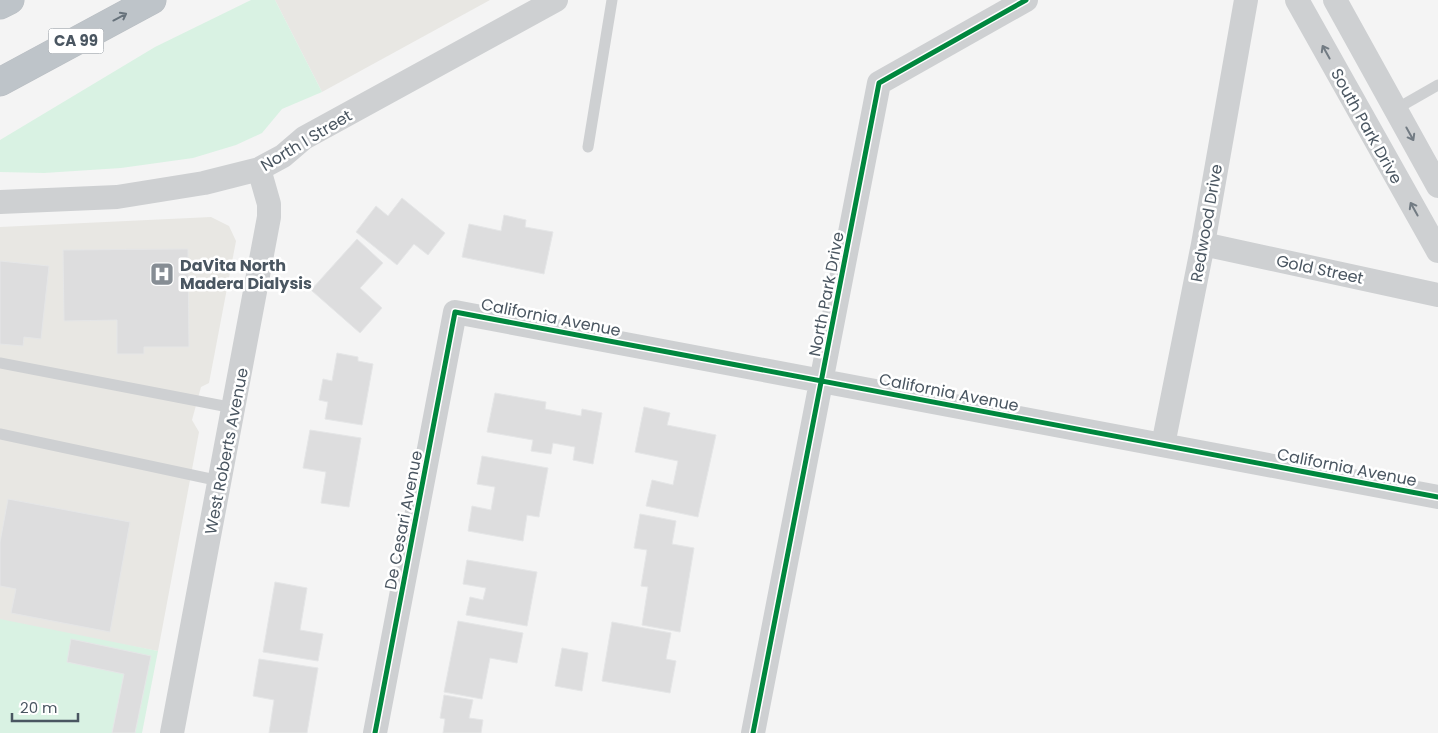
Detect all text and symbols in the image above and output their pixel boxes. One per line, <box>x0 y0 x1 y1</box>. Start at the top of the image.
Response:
one-way arrow <box>112 12 127 21</box>
road number: CA 99 <box>48 28 104 54</box>
one-way arrow <box>1321 44 1331 59</box>
street label: South Park Drive <box>1325 64 1408 188</box>
street label: North I Street <box>256 104 356 177</box>
one-way arrow <box>1405 126 1415 141</box>
street label: Redwood Drive <box>1185 162 1228 284</box>
one-way arrow <box>1409 201 1419 216</box>
street label: North Park Drive <box>803 230 850 358</box>
street label: Gold Street <box>1274 249 1366 290</box>
place label: DaVita North Madera Dialysis <box>180 254 312 295</box>
hospital icon: DaVita North Madera Dialysis <box>149 261 175 287</box>
street label: California Avenue <box>479 293 623 342</box>
street label: West Roberts Avenue <box>199 366 254 536</box>
street label: California Avenue <box>877 368 1021 417</box>
street label: California Avenue <box>1275 443 1419 492</box>
street label: De Cesari Avenue <box>379 449 428 592</box>
scale bar <box>12 690 79 722</box>
text: 20 m <box>20 697 58 718</box>

